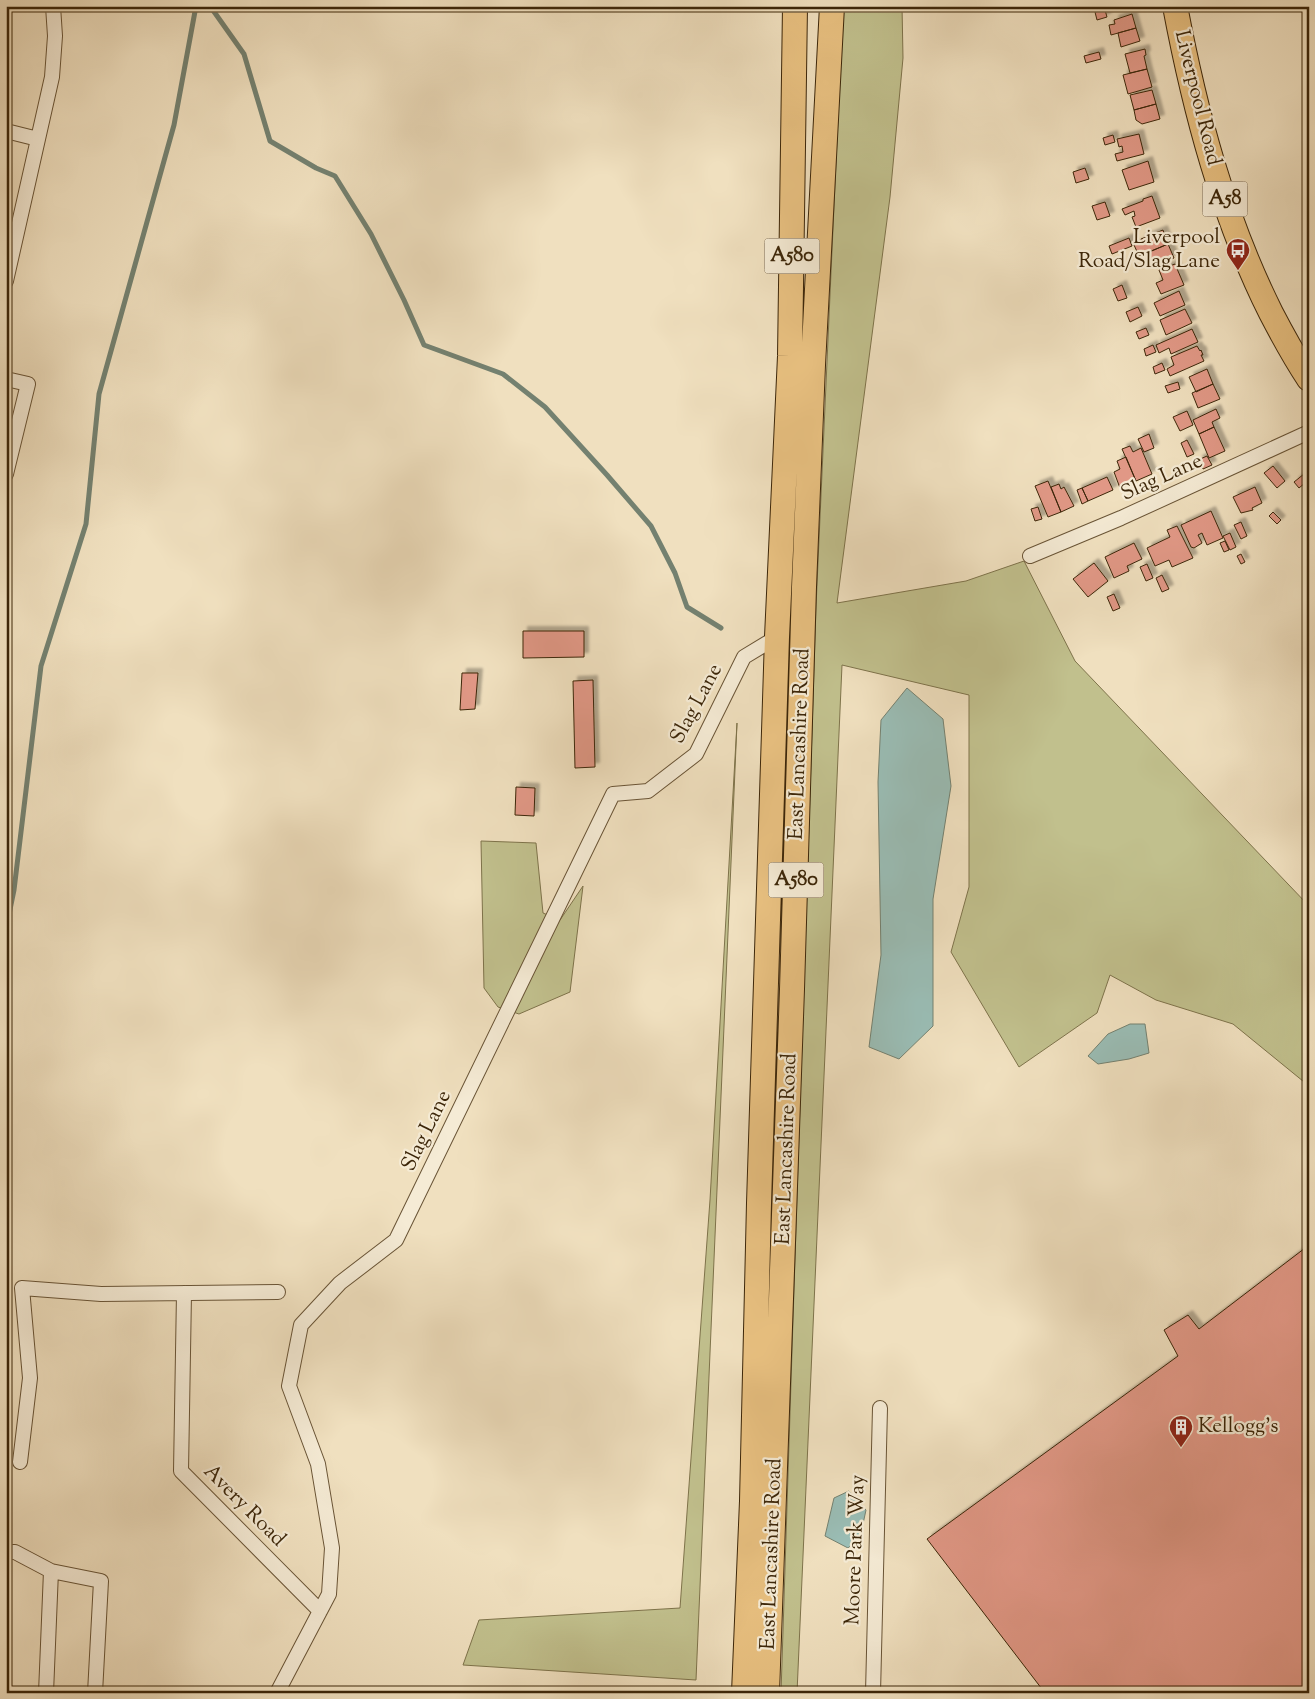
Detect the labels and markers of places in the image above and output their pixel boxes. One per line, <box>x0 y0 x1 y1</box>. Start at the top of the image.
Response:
place label: Liverpool Road/Slag Lane <box>1078 223 1220 277</box>
bus stop icon: Liverpool Road/Slag Lane <box>1225 237 1251 271</box>
place label: Kellogg's <box>1198 1412 1279 1442</box>
building icon: Kellogg's <box>1168 1414 1194 1448</box>

